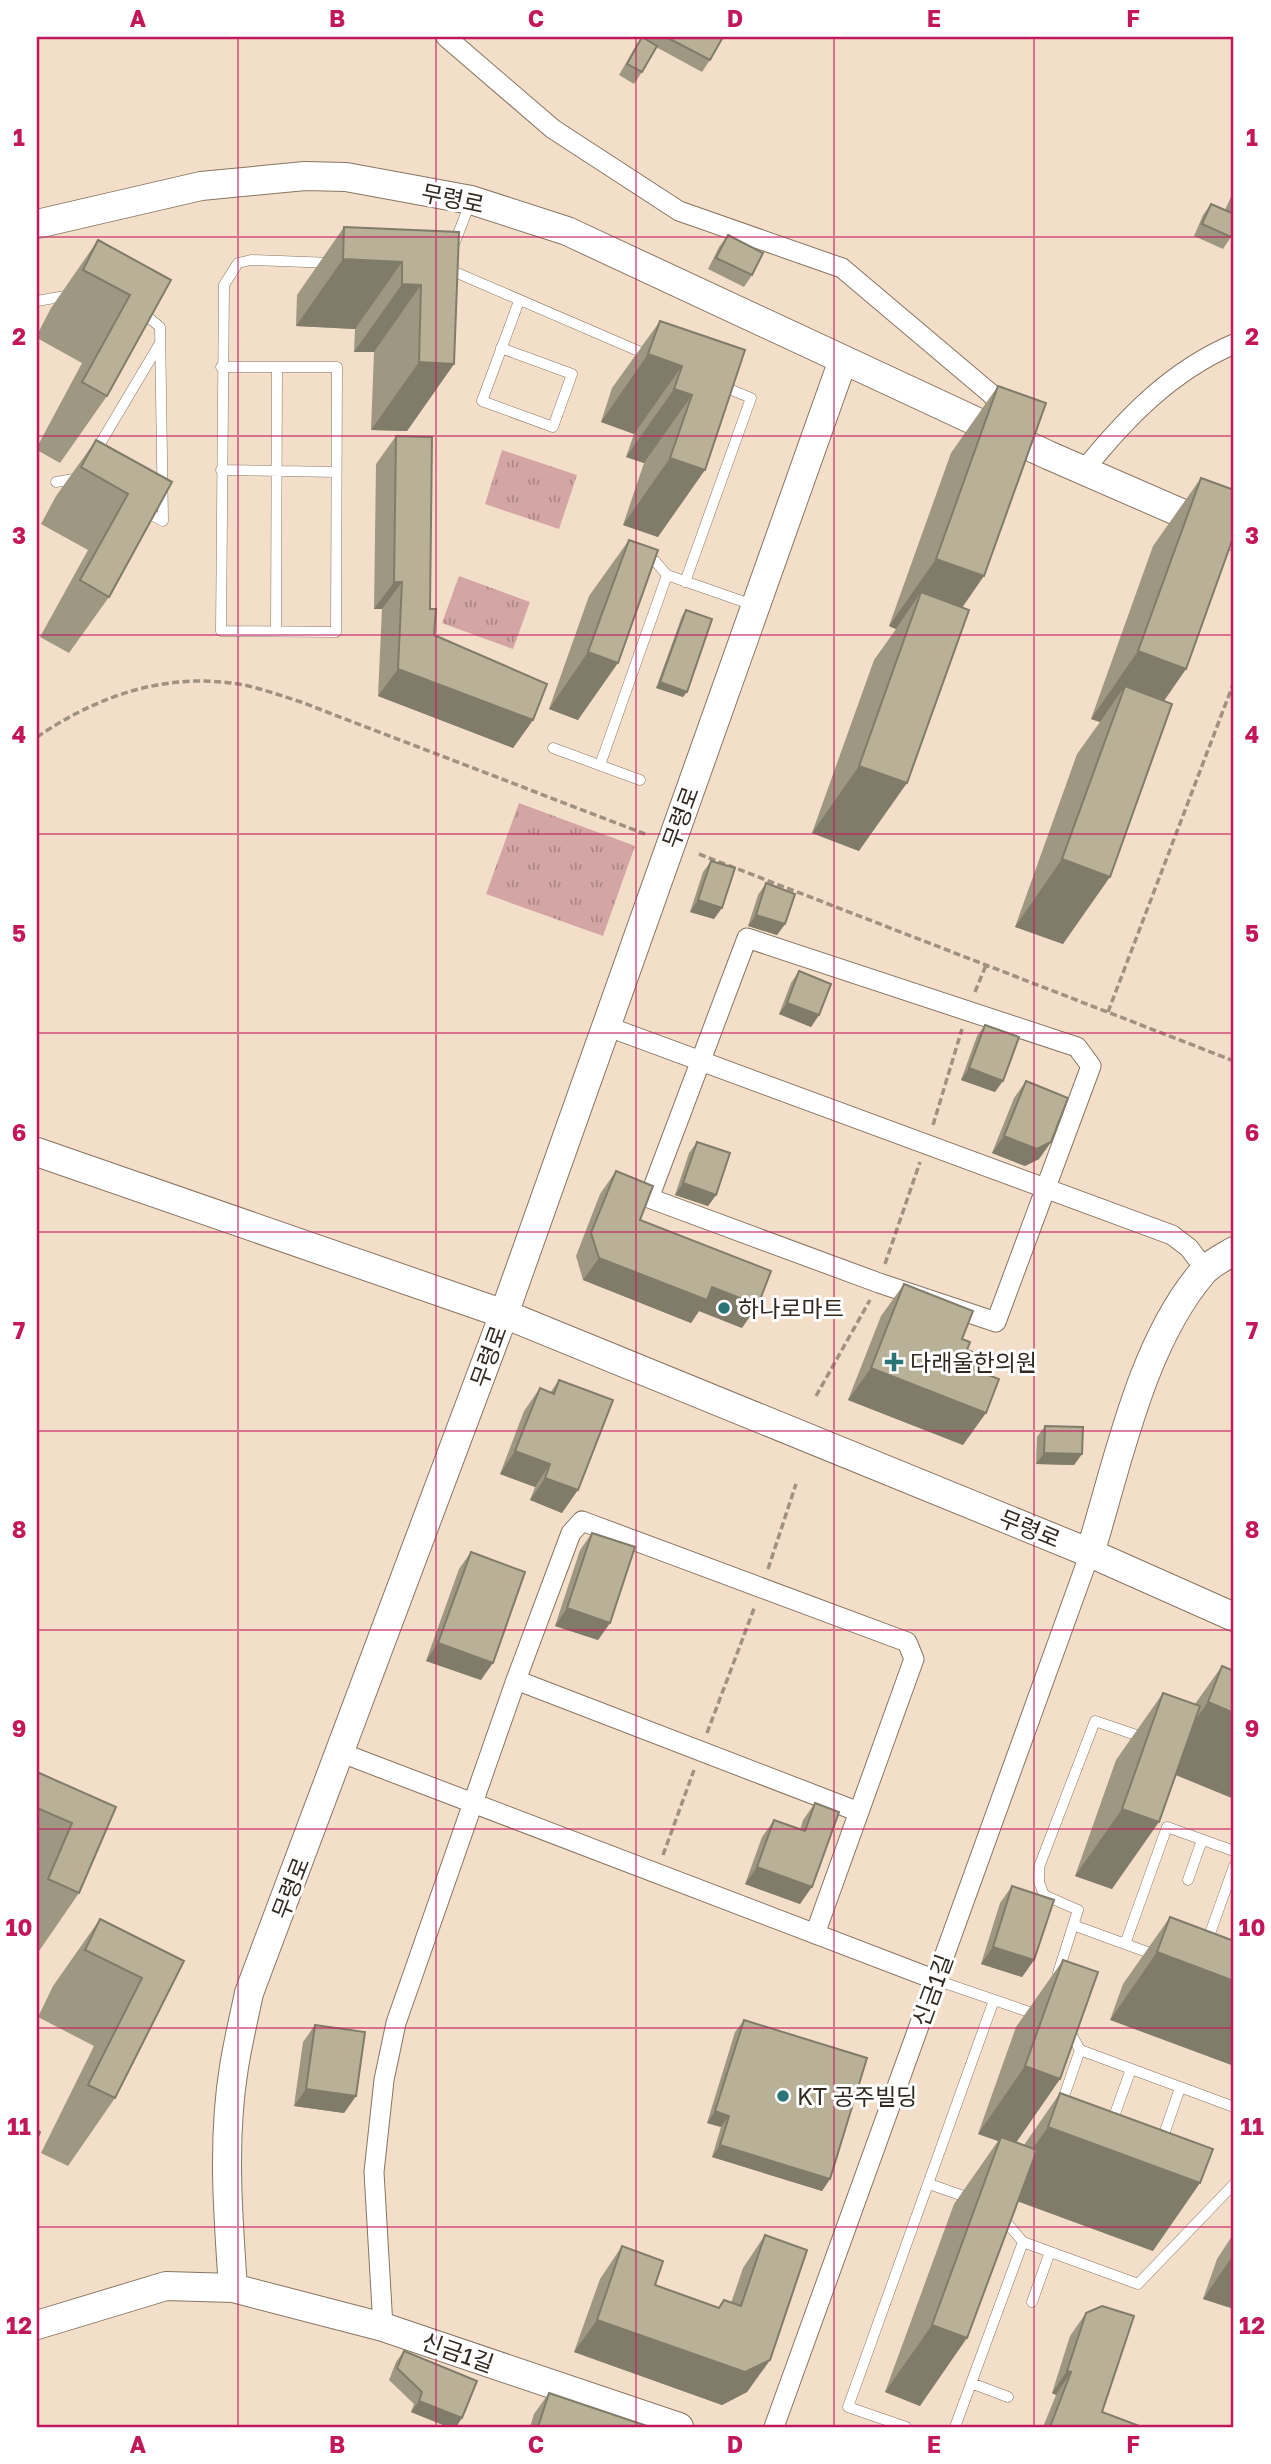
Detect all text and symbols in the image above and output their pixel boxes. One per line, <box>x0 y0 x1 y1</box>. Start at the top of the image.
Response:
text: A <box>130 4 147 32</box>
text: B <box>329 4 345 32</box>
text: C <box>528 4 544 32</box>
text: D <box>727 4 743 32</box>
text: E <box>927 4 941 32</box>
text: F <box>1126 4 1140 32</box>
text: 1 <box>13 123 25 151</box>
text: 1 <box>1246 123 1258 151</box>
street label: 무령로 <box>419 178 487 218</box>
text: 2 <box>12 322 26 350</box>
text: 2 <box>1245 322 1259 350</box>
text: 3 <box>12 521 26 549</box>
text: 3 <box>1245 521 1259 549</box>
text: 4 <box>12 720 26 748</box>
text: 4 <box>1245 720 1259 748</box>
street label: 무령로 <box>656 782 704 852</box>
text: 5 <box>12 919 26 947</box>
text: 5 <box>1245 919 1259 947</box>
text: 6 <box>12 1118 26 1146</box>
text: 6 <box>1245 1118 1259 1146</box>
place label: 하나로마트 <box>738 1294 844 1322</box>
marker: 하나로마트 <box>716 1300 732 1316</box>
text: 7 <box>13 1316 25 1344</box>
text: 7 <box>1246 1316 1258 1344</box>
street label: 무령로 <box>464 1321 512 1391</box>
place label: 다래울한의원 <box>910 1348 1037 1376</box>
marker: 다래울한의원 <box>884 1352 904 1372</box>
street label: 무령로 <box>995 1503 1065 1553</box>
text: 8 <box>12 1515 26 1543</box>
text: 8 <box>1245 1515 1259 1543</box>
text: 9 <box>12 1714 26 1742</box>
text: 9 <box>1245 1714 1259 1742</box>
street label: 무령로 <box>266 1853 314 1923</box>
text: 10 <box>6 1913 32 1941</box>
text: 10 <box>1239 1913 1265 1941</box>
street label: 신금1길 <box>906 1950 958 2030</box>
place label: KT 공주빌딩 <box>797 2082 918 2110</box>
marker: KT 공주빌딩 <box>775 2088 791 2104</box>
text: 11 <box>7 2112 31 2140</box>
text: 11 <box>1240 2112 1264 2140</box>
text: 12 <box>6 2311 32 2339</box>
text: 12 <box>1239 2311 1265 2339</box>
street label: 신금1길 <box>418 2327 498 2377</box>
text: A <box>130 2430 147 2458</box>
text: B <box>329 2430 345 2458</box>
text: C <box>528 2430 544 2458</box>
text: D <box>727 2430 743 2458</box>
text: E <box>927 2430 941 2458</box>
text: F <box>1126 2430 1140 2458</box>

